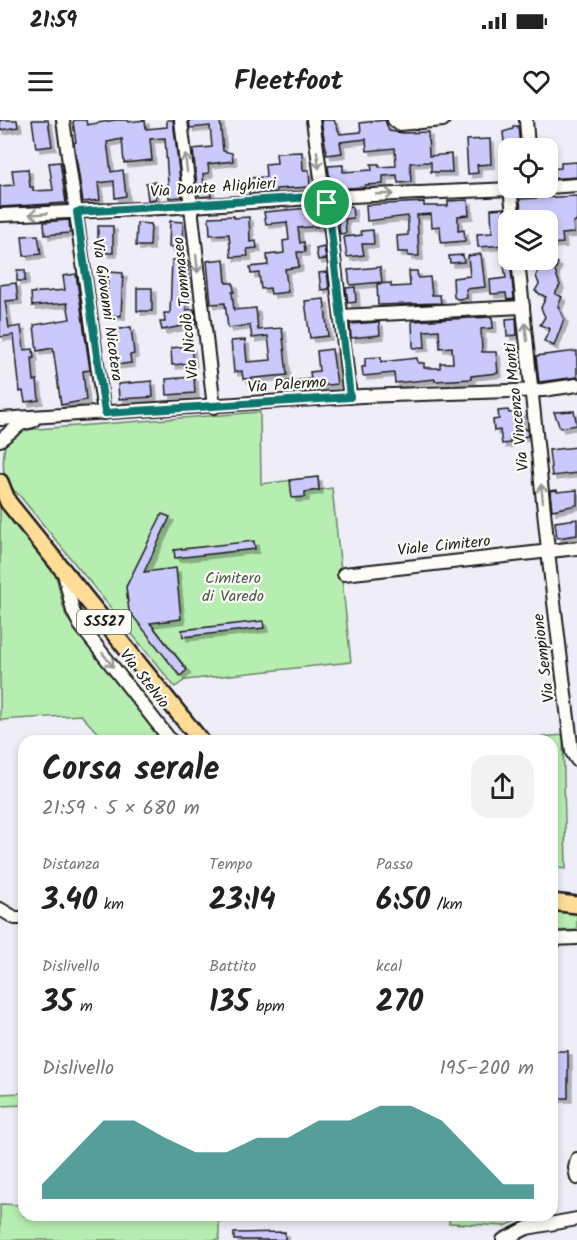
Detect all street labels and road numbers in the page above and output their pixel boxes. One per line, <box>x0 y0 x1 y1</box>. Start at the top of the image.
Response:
street label: Via Dante Alighieri <box>149 171 278 205</box>
street label: Via Nicolò Tommaseo <box>166 236 206 380</box>
street label: Via Giovanni Nicotera <box>85 237 129 383</box>
street label: Via Vincenzo Monti <box>498 340 536 472</box>
street label: Via Palermo <box>247 370 327 400</box>
street label: Viale Cimitero <box>396 529 492 563</box>
road number: SS527 <box>77 610 131 634</box>
street label: Via Sempione <box>526 612 562 704</box>
street label: Via Stelvio <box>113 644 175 714</box>

